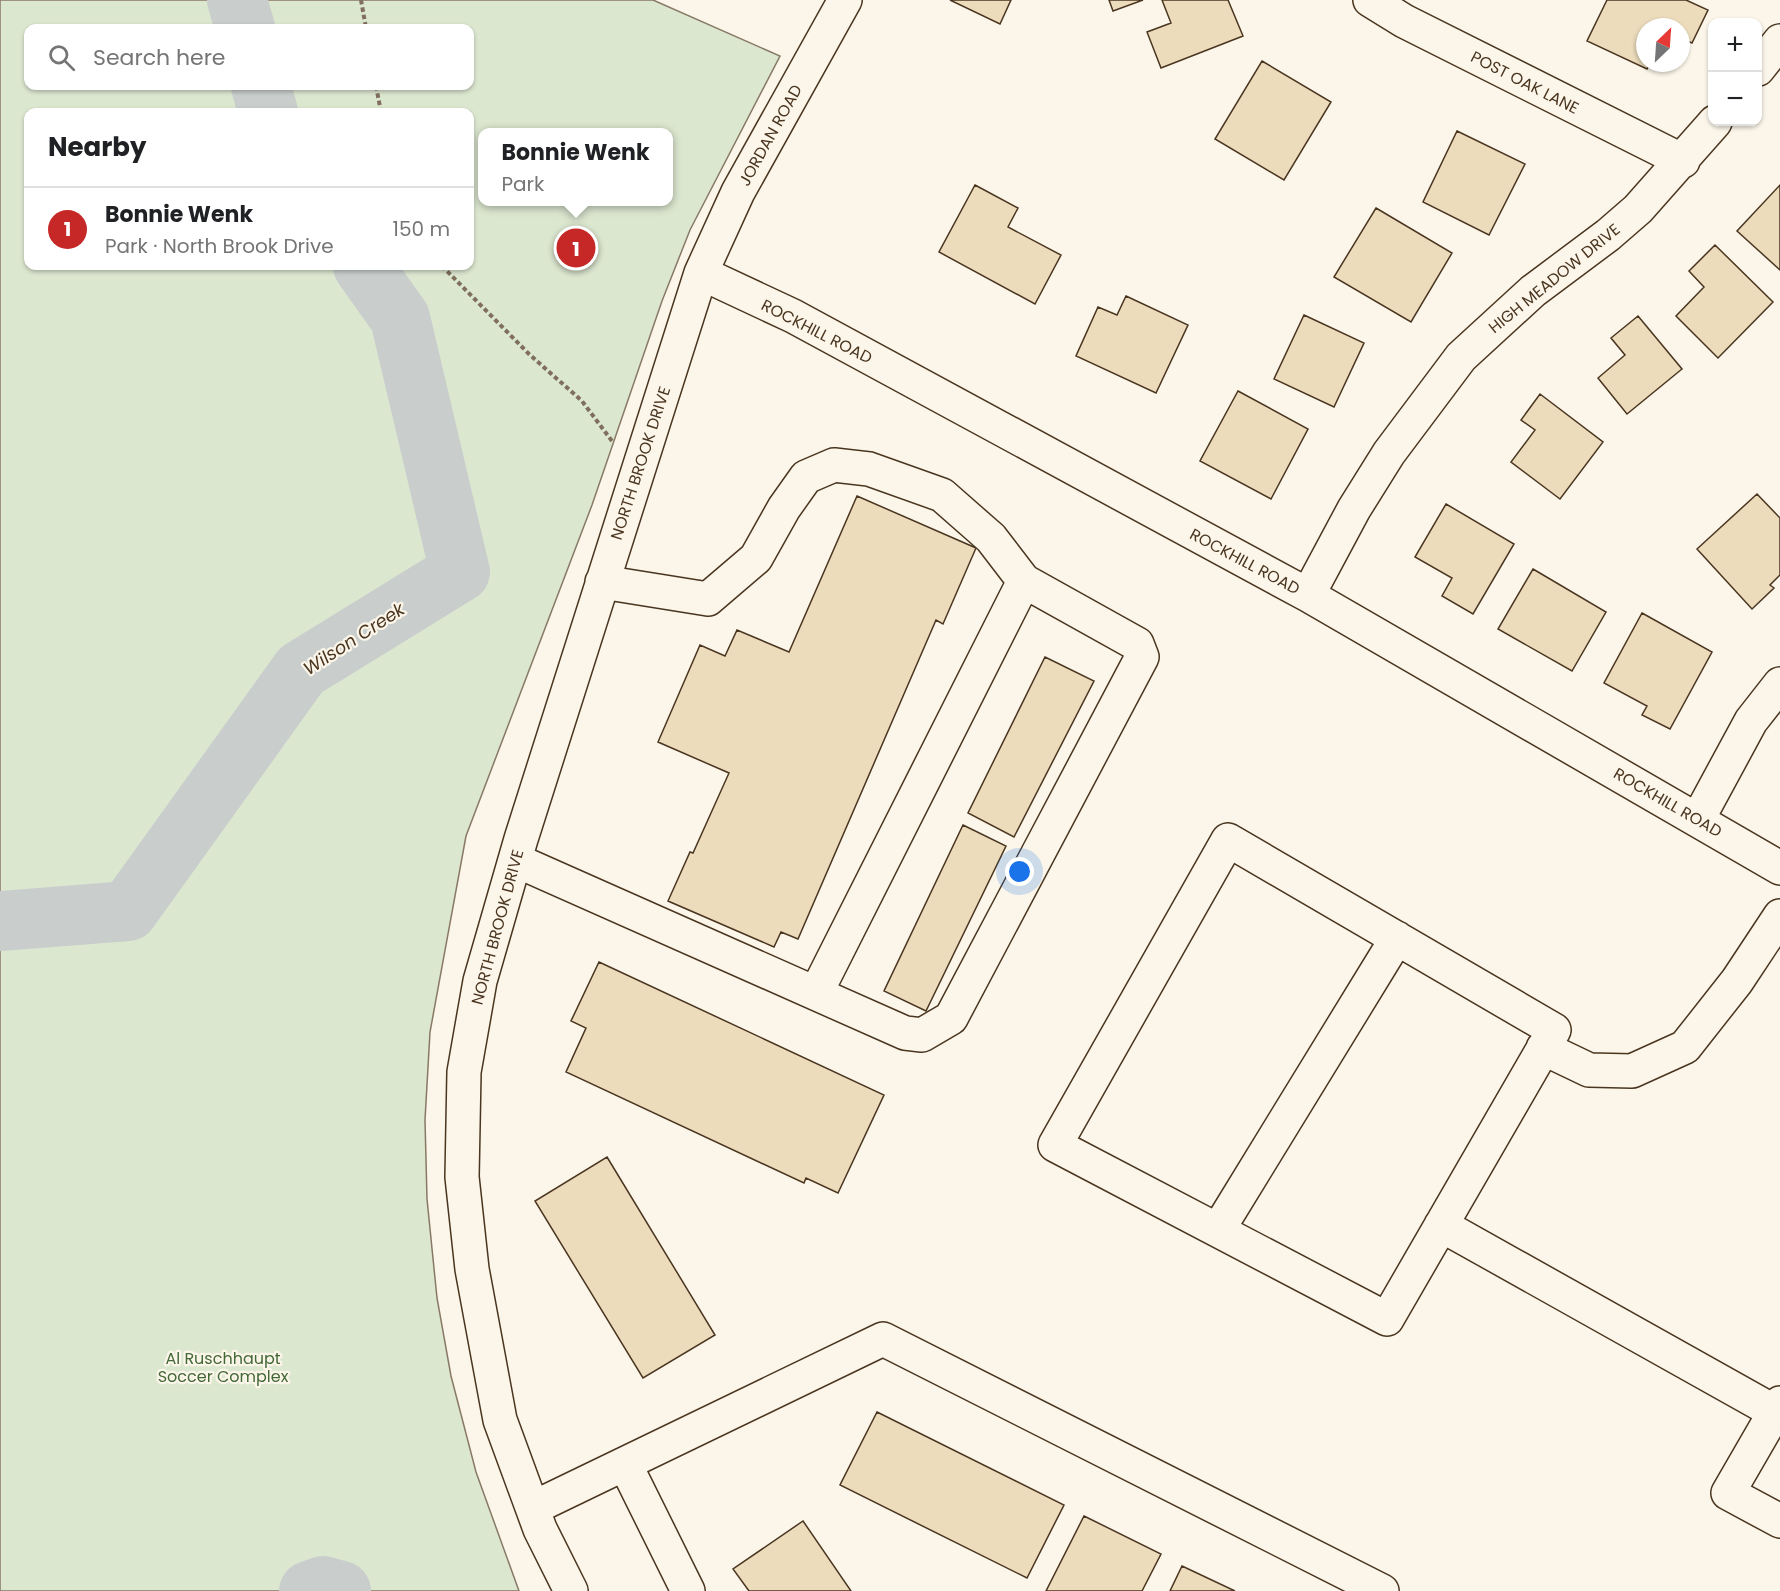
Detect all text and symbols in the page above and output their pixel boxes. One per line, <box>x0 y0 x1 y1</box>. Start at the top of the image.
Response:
north arrow <box>1636 18 1690 72</box>
map controls <box>1708 18 1762 126</box>
button: + <box>1708 18 1762 72</box>
search box <box>24 24 474 90</box>
icon: search <box>45 41 78 74</box>
text: Search here <box>93 42 226 73</box>
street label: POST OAK LANE <box>1467 45 1583 120</box>
button: − <box>1708 72 1762 126</box>
street label: JORDAN ROAD <box>733 80 808 190</box>
popup <box>478 128 673 206</box>
text: Nearby <box>48 129 146 165</box>
text: Bonnie Wenk <box>502 137 650 168</box>
text: Park <box>502 170 544 198</box>
text: Bonnie Wenk <box>105 199 253 230</box>
text: 1 <box>64 215 71 243</box>
text: 150 m <box>393 215 450 243</box>
street label: HIGH MEADOW DRIVE <box>1484 218 1625 339</box>
pin: 1 <box>556 226 596 270</box>
text: Park · North Brook Drive <box>105 232 334 260</box>
street label: ROCKHILL ROAD <box>757 294 876 369</box>
street label: NORTH BROOK DRIVE <box>605 383 676 543</box>
street label: ROCKHILL ROAD <box>1186 523 1304 600</box>
water label: Wilson Creek <box>298 596 410 681</box>
street label: ROCKHILL ROAD <box>1609 762 1726 843</box>
street label: NORTH BROOK DRIVE <box>466 847 529 1007</box>
your location <box>1005 857 1034 886</box>
park label: Al Ruschhaupt Soccer Complex <box>158 1347 289 1388</box>

